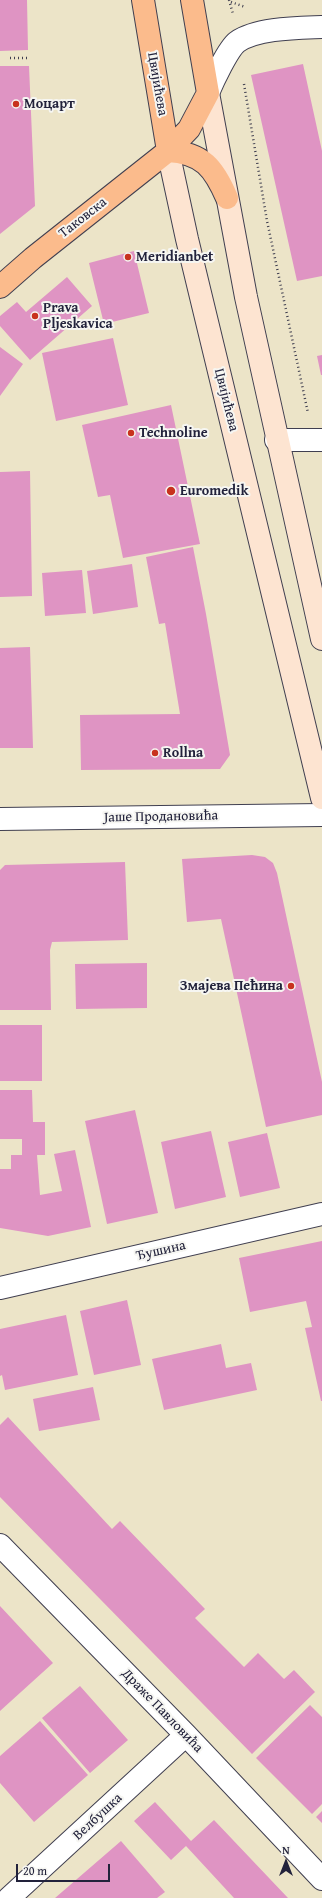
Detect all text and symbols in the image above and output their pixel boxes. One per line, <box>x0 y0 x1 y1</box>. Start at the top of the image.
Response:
street label: Цвијићева <box>143 51 171 117</box>
place label: Моцарт <box>24 96 75 112</box>
marker: Моцарт <box>11 99 21 109</box>
street label: Таковска <box>56 194 110 242</box>
place label: Meridianbet <box>136 249 213 265</box>
marker: Meridianbet <box>123 252 133 262</box>
place label: Prava Pljeskavica <box>43 300 113 332</box>
marker: Prava Pljeskavica <box>30 311 40 321</box>
street label: Цвијићева <box>210 367 242 433</box>
place label: Technoline <box>139 425 208 441</box>
marker: Technoline <box>126 428 136 438</box>
place label: Euromedik <box>180 483 248 499</box>
marker: Euromedik <box>165 485 177 497</box>
place label: Rollna <box>163 745 203 761</box>
marker: Rollna <box>150 748 160 758</box>
street label: Јаше Продановића <box>104 808 218 826</box>
place label: Змајева Пећина <box>180 978 283 994</box>
marker: Змајева Пећина <box>286 981 296 991</box>
street label: Ђушина <box>135 1237 187 1265</box>
street label: Драже Павловића <box>118 1666 206 1756</box>
street label: Велбушка <box>70 1790 126 1844</box>
north arrow <box>266 1842 306 1882</box>
text: N <box>282 1842 290 1858</box>
scale bar <box>18 1856 112 1882</box>
text: 20 m <box>23 1862 47 1879</box>

